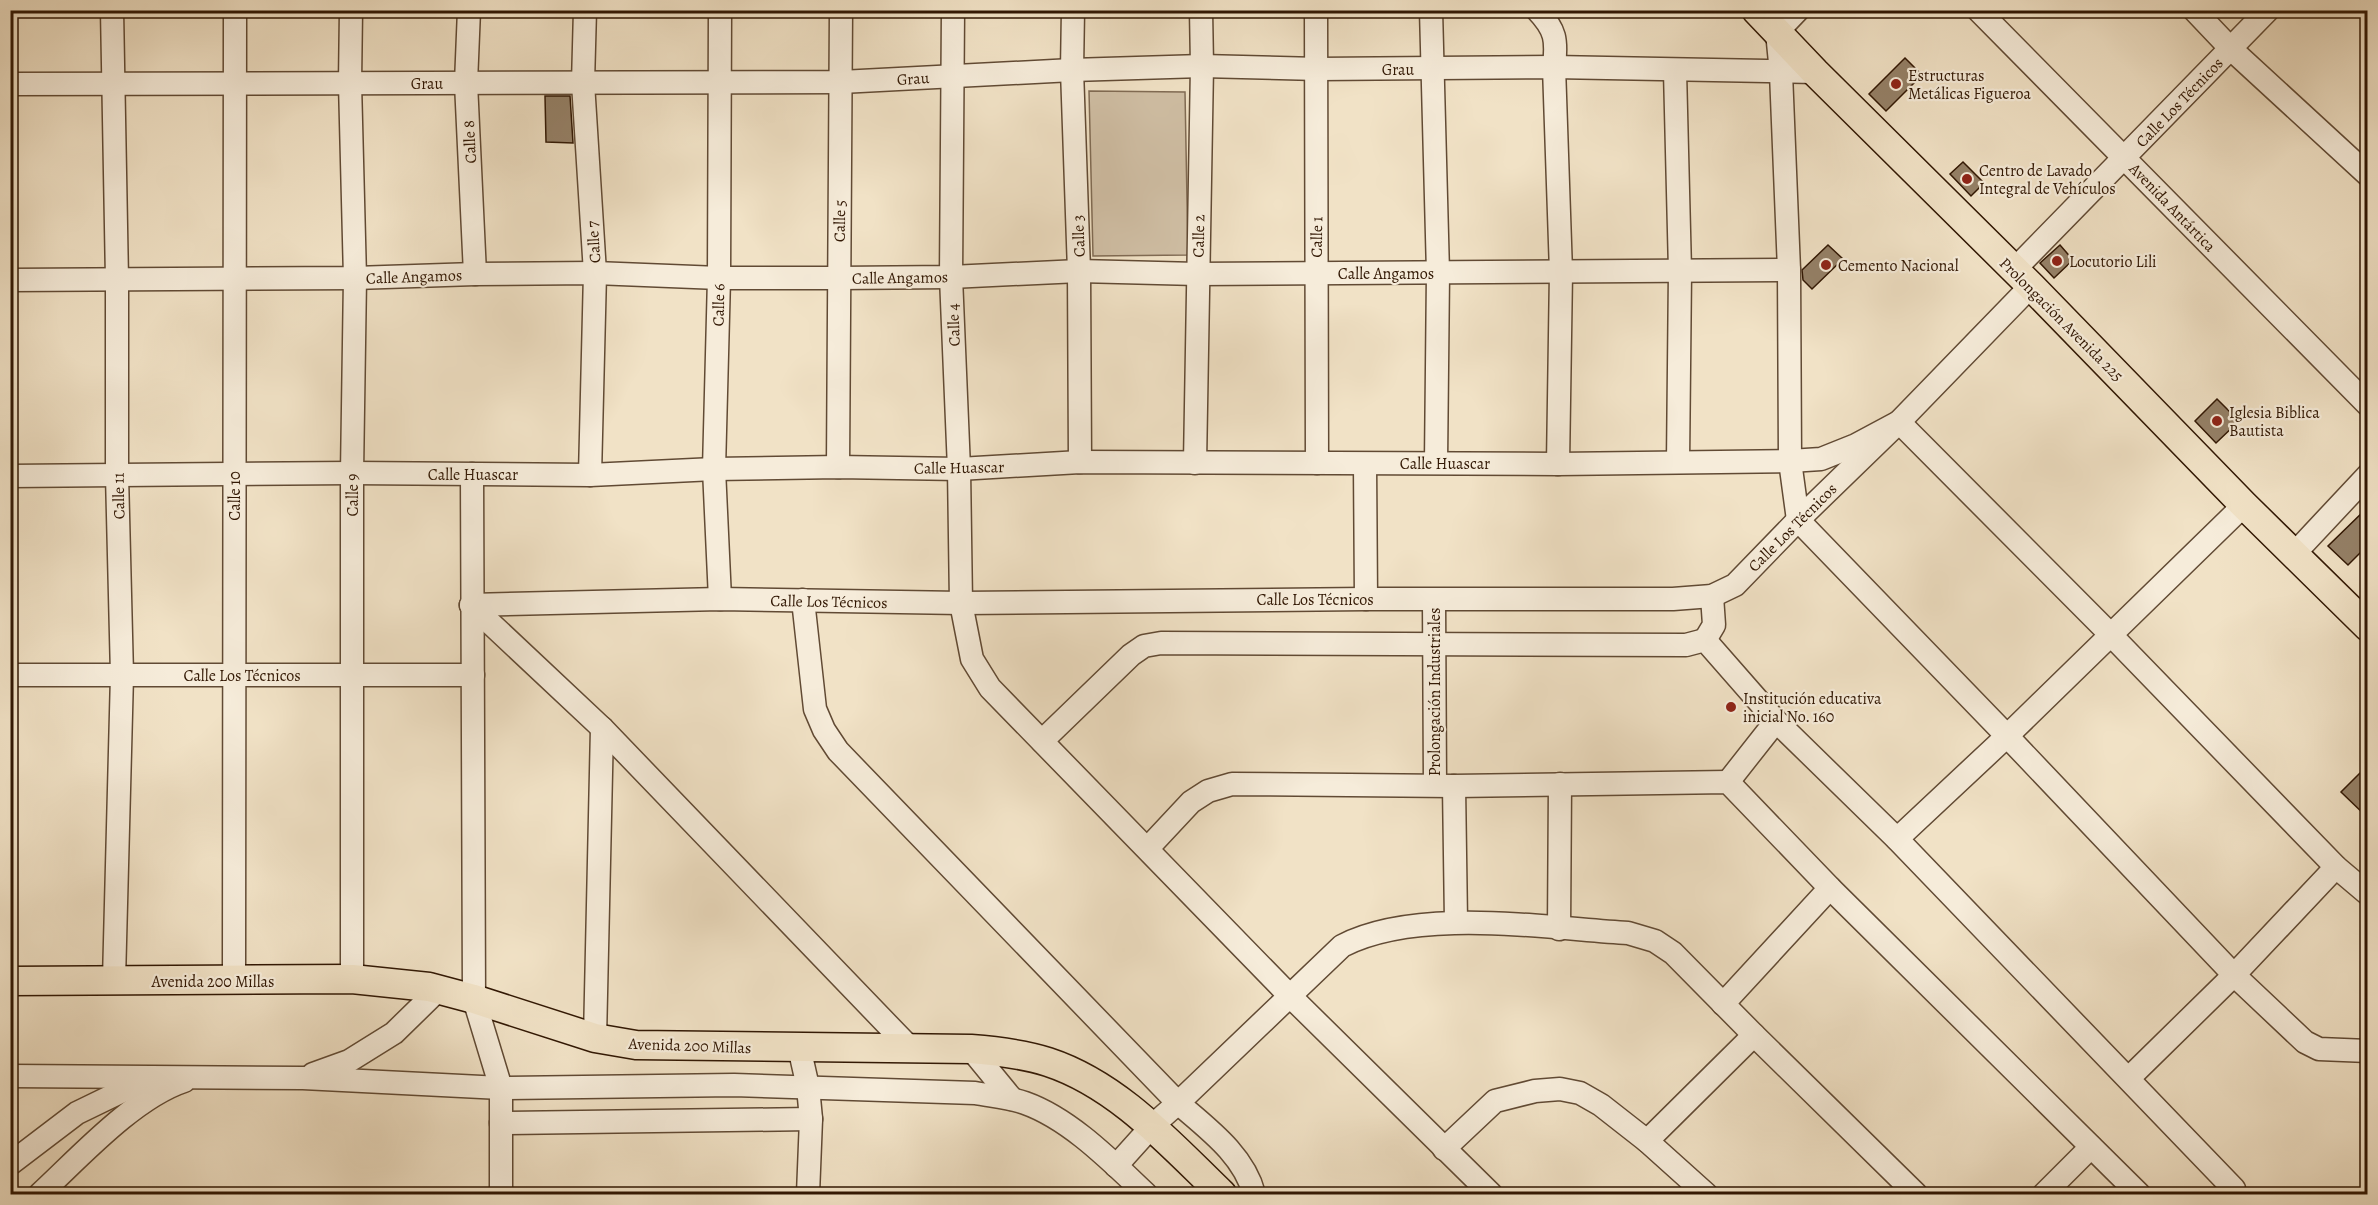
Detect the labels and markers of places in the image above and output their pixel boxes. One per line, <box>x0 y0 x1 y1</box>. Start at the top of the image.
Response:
place label: Estructuras Metálicas Figueroa <box>1908 65 2031 105</box>
marker: Estructuras Metálicas Figueroa <box>1889 77 1903 91</box>
place label: Centro de Lavado Integral de Vehículos <box>1979 160 2116 200</box>
marker: Centro de Lavado Integral de Vehículos <box>1960 172 1974 186</box>
place label: Locutorio Lili <box>2069 251 2157 273</box>
marker: Locutorio Lili <box>2050 254 2064 268</box>
place label: Cemento Nacional <box>1838 255 1959 277</box>
marker: Cemento Nacional <box>1819 258 1833 272</box>
place label: Iglesia Biblica Bautista <box>2229 402 2320 442</box>
marker: Iglesia Biblica Bautista <box>2210 414 2224 428</box>
place label: Institución educativa inicial No. 160 <box>1743 688 1882 728</box>
marker: Institución educativa inicial No. 160 <box>1724 700 1738 714</box>

